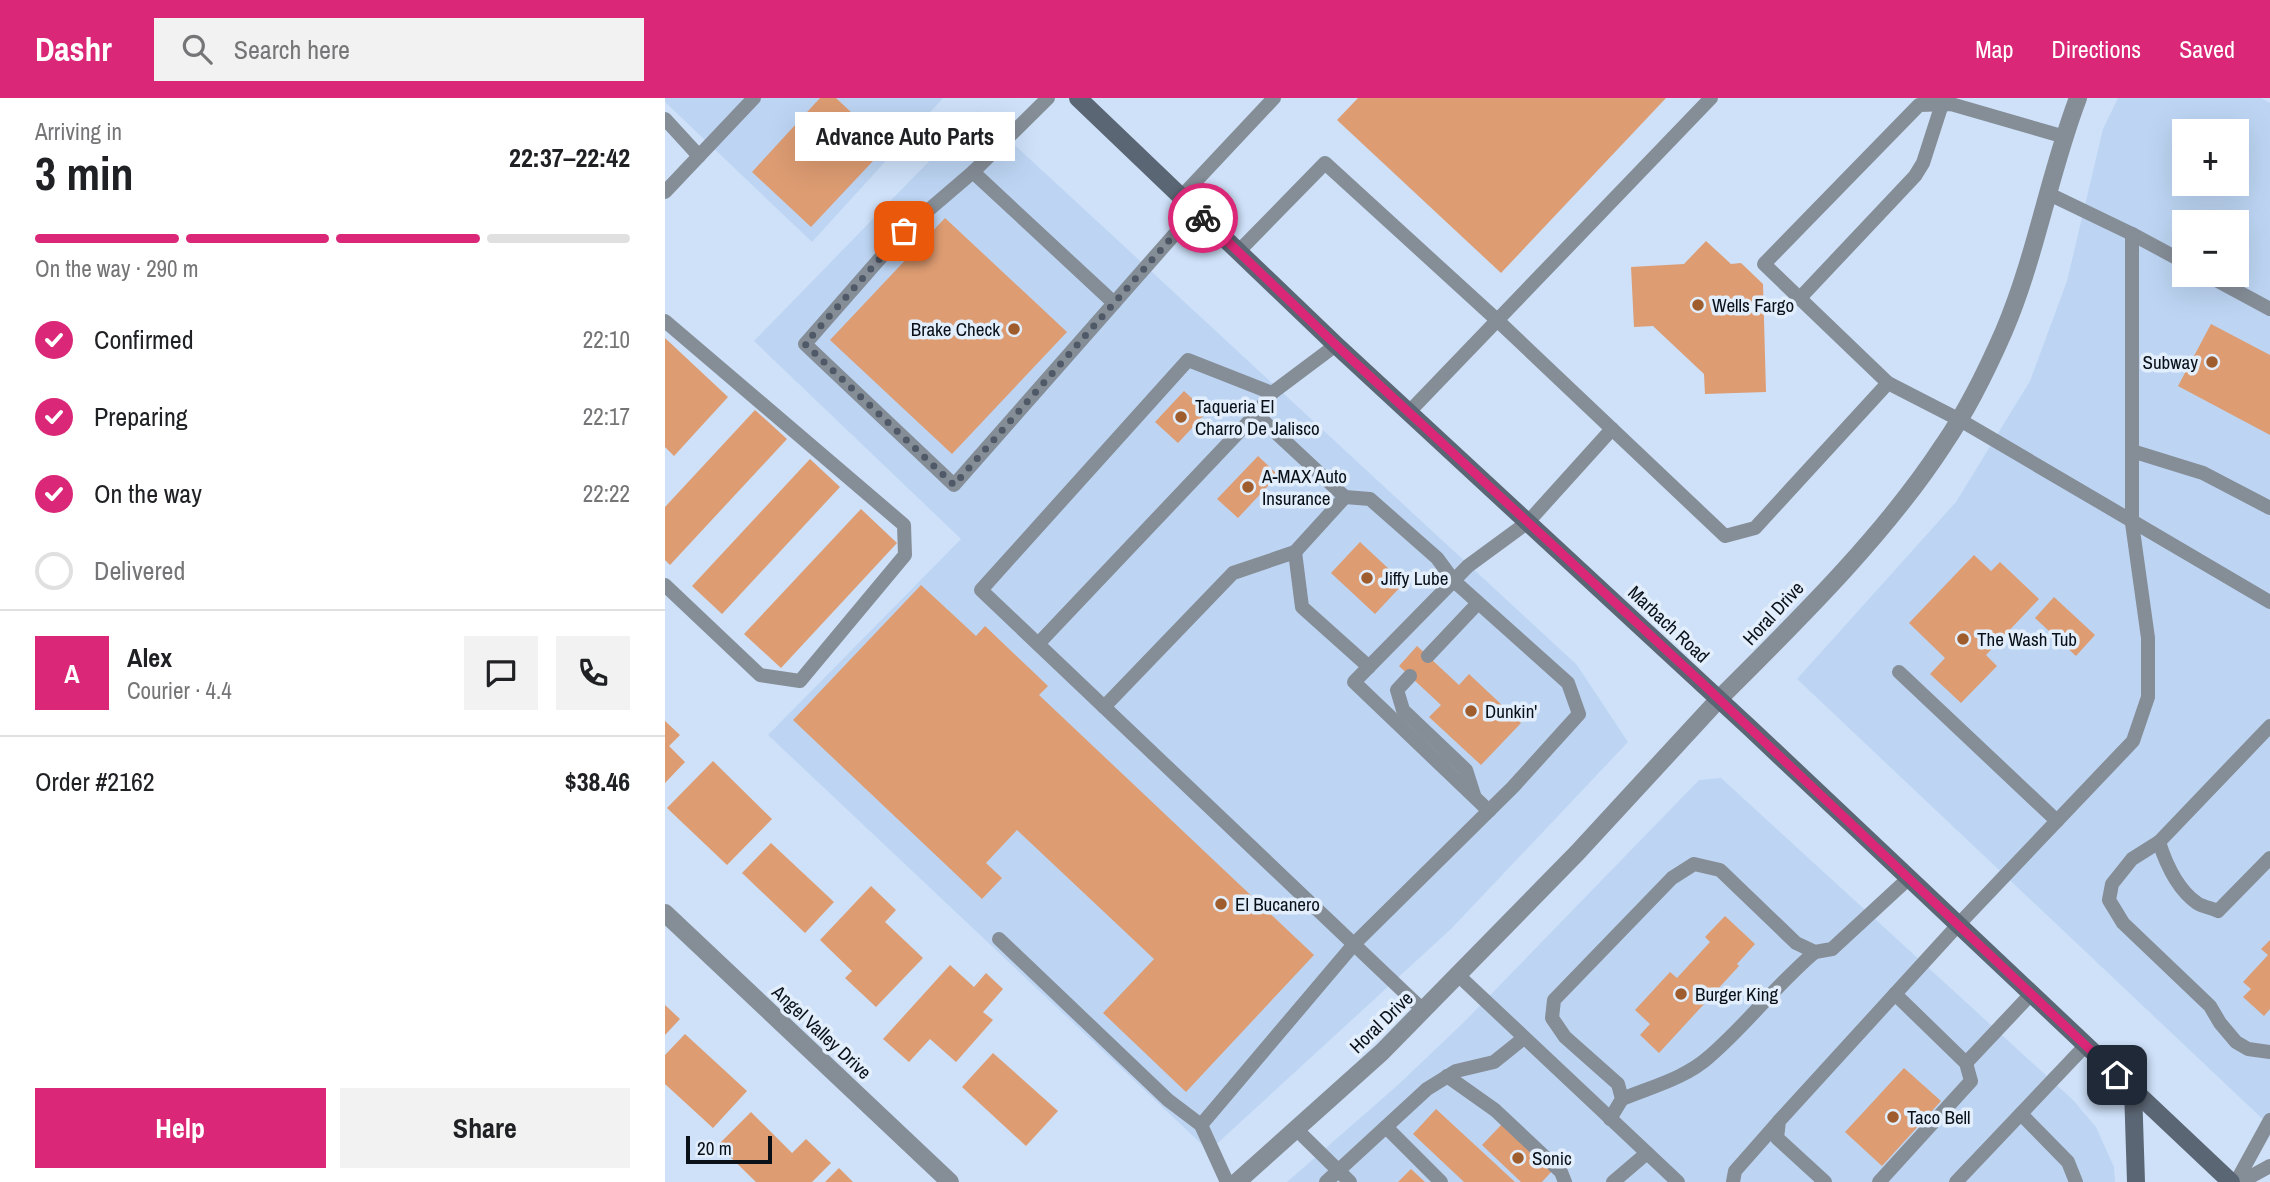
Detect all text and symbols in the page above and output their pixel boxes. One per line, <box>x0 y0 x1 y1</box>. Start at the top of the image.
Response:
search box <box>154 18 644 81</box>
text: Dashr <box>35 27 112 71</box>
icon: search <box>178 30 216 68</box>
text: Search here <box>234 32 350 67</box>
text: Map <box>1975 33 2013 65</box>
text: Directions <box>2051 33 2141 65</box>
text: Saved <box>2179 33 2235 65</box>
callout: Advance Auto Parts <box>794 112 1014 161</box>
text: Arriving in <box>35 116 122 147</box>
map controls <box>2172 119 2249 287</box>
button: + <box>2172 119 2249 196</box>
text: Advance Auto Parts <box>816 121 994 152</box>
text: 22:37–22:42 <box>509 140 630 175</box>
text: 3 min <box>35 142 134 204</box>
courier <box>1168 183 1238 253</box>
icon: bike <box>1184 199 1222 237</box>
pin <box>874 201 934 261</box>
button: − <box>2172 210 2249 287</box>
icon: bag <box>885 212 923 250</box>
text: On the way · 290 m <box>35 253 199 284</box>
place label: Wells Fargo <box>1712 292 1794 318</box>
marker: Wells Fargo <box>1690 297 1706 313</box>
place label: Brake Check <box>911 316 1000 342</box>
icon: check <box>35 321 73 359</box>
marker: Brake Check <box>1006 321 1022 337</box>
text: Confirmed <box>94 322 194 357</box>
text: 22:10 <box>583 324 630 355</box>
place label: Subway <box>2143 349 2198 375</box>
marker: Subway <box>2204 354 2220 370</box>
place label: Taqueria El Charro De Jalisco <box>1195 393 1320 441</box>
icon: check <box>35 398 73 436</box>
text: Preparing <box>94 399 188 434</box>
text: 22:17 <box>583 401 630 432</box>
marker: Taqueria El Charro De Jalisco <box>1173 409 1189 425</box>
place label: A-MAX Auto Insurance <box>1261 463 1347 511</box>
icon: check <box>35 475 73 513</box>
text: On the way <box>94 476 202 511</box>
text: 22:22 <box>583 478 630 509</box>
marker: A-MAX Auto Insurance <box>1240 479 1256 495</box>
text: Delivered <box>94 553 185 588</box>
place label: Jiffy Lube <box>1381 565 1448 591</box>
marker: Jiffy Lube <box>1359 570 1375 586</box>
street label: Horal Drive <box>1737 575 1809 651</box>
street label: Marbach Road <box>1623 580 1715 668</box>
place label: The Wash Tub <box>1977 626 2077 652</box>
marker: The Wash Tub <box>1955 631 1971 647</box>
button: chat <box>464 636 538 710</box>
button: phone <box>556 636 630 710</box>
text: Alex <box>127 640 172 675</box>
text: A <box>64 656 80 691</box>
text: Courier · 4.4 <box>127 675 232 706</box>
place label: Dunkin' <box>1485 698 1537 724</box>
marker: Dunkin' <box>1463 703 1479 719</box>
text: Order #2162 <box>35 764 155 799</box>
text: $38.46 <box>565 764 630 799</box>
place label: El Bucanero <box>1235 891 1320 917</box>
marker: El Bucanero <box>1213 896 1229 912</box>
street label: Angel Valley Drive <box>766 978 877 1085</box>
place label: Burger King <box>1695 981 1778 1007</box>
street label: Horal Drive <box>1344 985 1418 1059</box>
marker: Burger King <box>1673 986 1689 1002</box>
pin <box>2087 1045 2147 1105</box>
icon: home <box>2098 1056 2136 1094</box>
button: Help <box>35 1088 326 1168</box>
button: Share <box>340 1088 630 1168</box>
place label: Taco Bell <box>1907 1104 1971 1130</box>
marker: Taco Bell <box>1885 1109 1901 1125</box>
scale bar <box>686 1133 772 1165</box>
text: 20 m <box>697 1135 732 1161</box>
place label: Sonic <box>1532 1145 1572 1171</box>
marker: Sonic <box>1510 1150 1526 1166</box>

